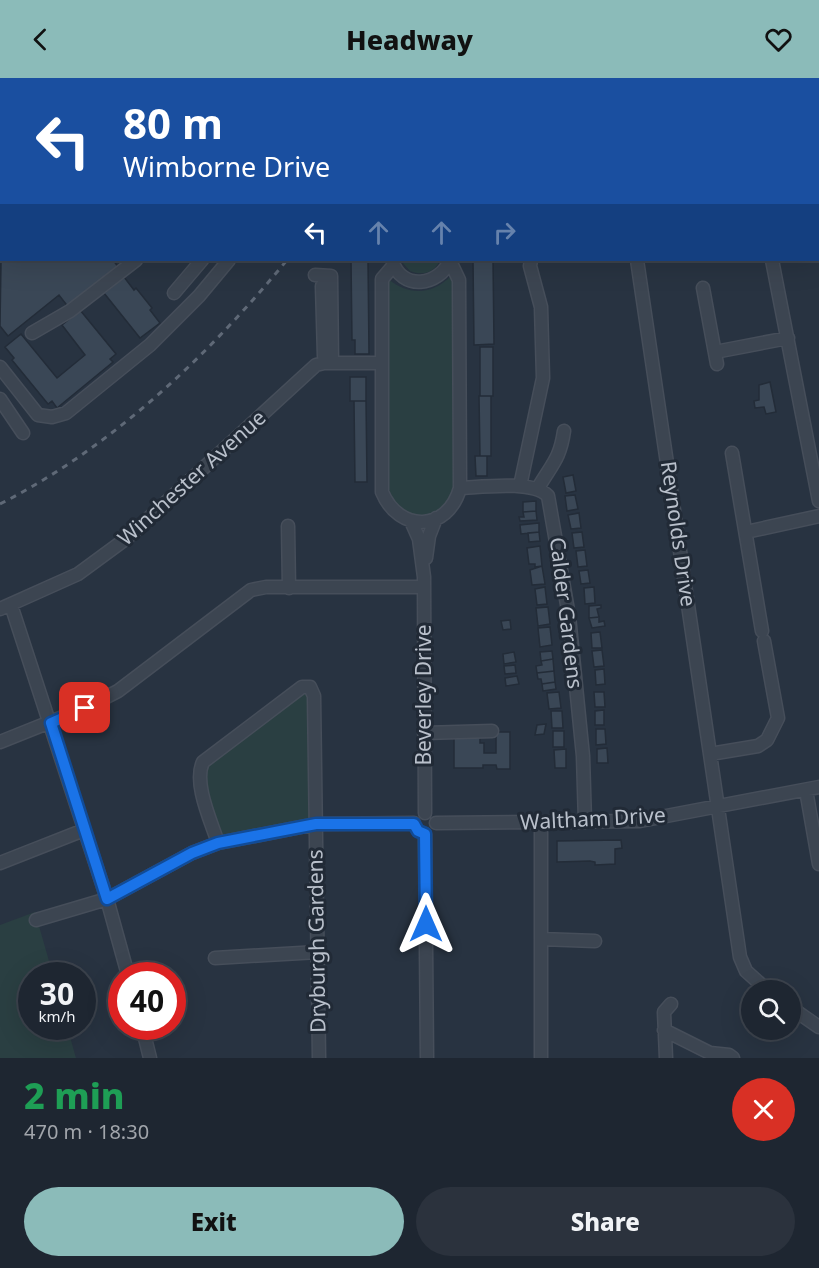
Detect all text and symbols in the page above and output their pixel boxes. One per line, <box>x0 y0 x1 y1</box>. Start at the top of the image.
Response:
text: Headway <box>346 21 473 58</box>
icon: back <box>24 23 57 56</box>
icon: heart <box>762 23 795 56</box>
text: 80 m <box>123 94 223 151</box>
icon: left <box>24 102 102 180</box>
text: Wimborne Drive <box>123 148 330 185</box>
icon: left <box>299 216 332 249</box>
icon: ahead <box>362 216 395 249</box>
icon: ahead <box>425 216 458 249</box>
icon: right <box>488 216 521 249</box>
street label: Winchester Avenue <box>111 403 271 551</box>
street label: Reynolds Drive <box>655 459 703 608</box>
street label: Calder Gardens <box>544 535 590 690</box>
street label: Beverley Drive <box>409 624 437 766</box>
pin <box>59 682 110 733</box>
icon: arrive <box>68 691 101 724</box>
street label: Waltham Drive <box>519 800 666 836</box>
street label: Dryburgh Gardens <box>300 849 332 1033</box>
position arrow <box>394 892 458 956</box>
speed limit sign: 40 <box>108 962 186 1040</box>
text: 30 <box>40 973 74 1014</box>
map controls <box>741 980 801 1040</box>
button: search <box>741 980 801 1040</box>
text: km/h <box>39 1006 75 1026</box>
text: 2 min <box>24 1071 125 1120</box>
button: close <box>732 1078 795 1141</box>
text: 470 m · 18:30 <box>24 1118 149 1145</box>
button: Exit <box>24 1187 404 1256</box>
button: Share <box>416 1187 795 1256</box>

